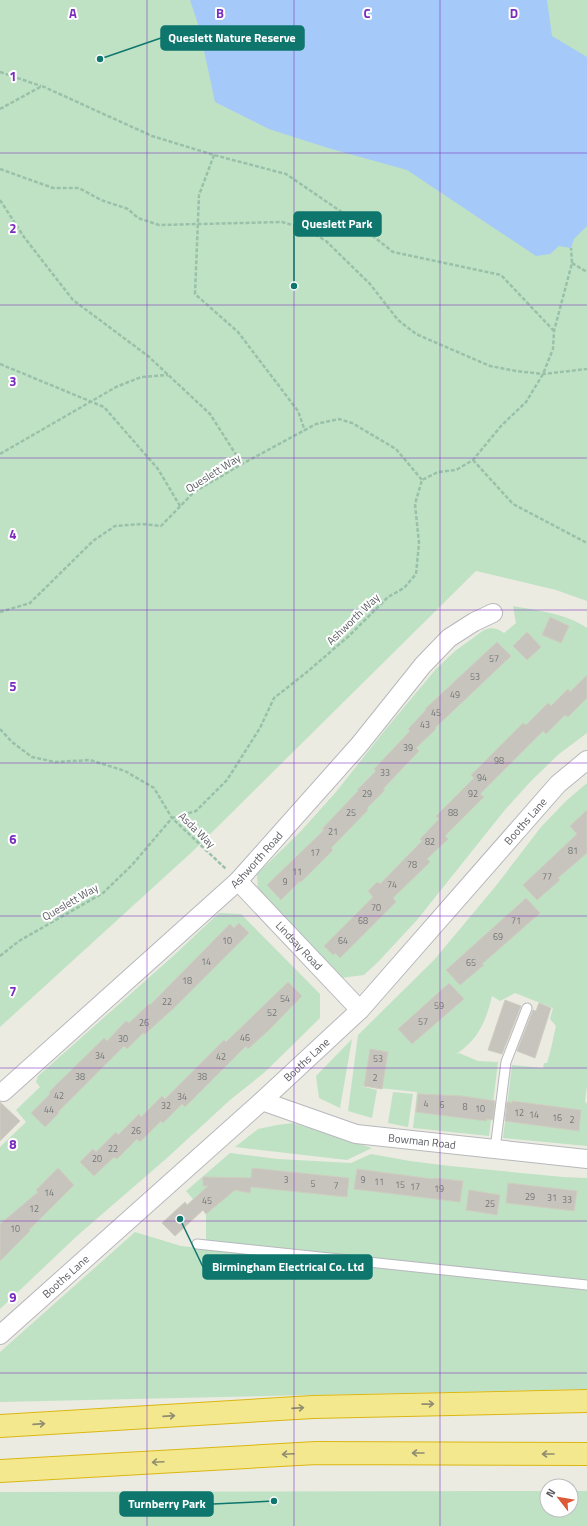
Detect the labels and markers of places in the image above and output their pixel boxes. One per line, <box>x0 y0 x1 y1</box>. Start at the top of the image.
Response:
callout: Queslett Nature Reserve <box>161 26 304 50</box>
callout: Queslett Park <box>294 212 381 236</box>
callout: Birmingham Electrical Co. Ltd <box>203 1255 372 1279</box>
callout: Turnberry Park <box>120 1492 213 1516</box>

